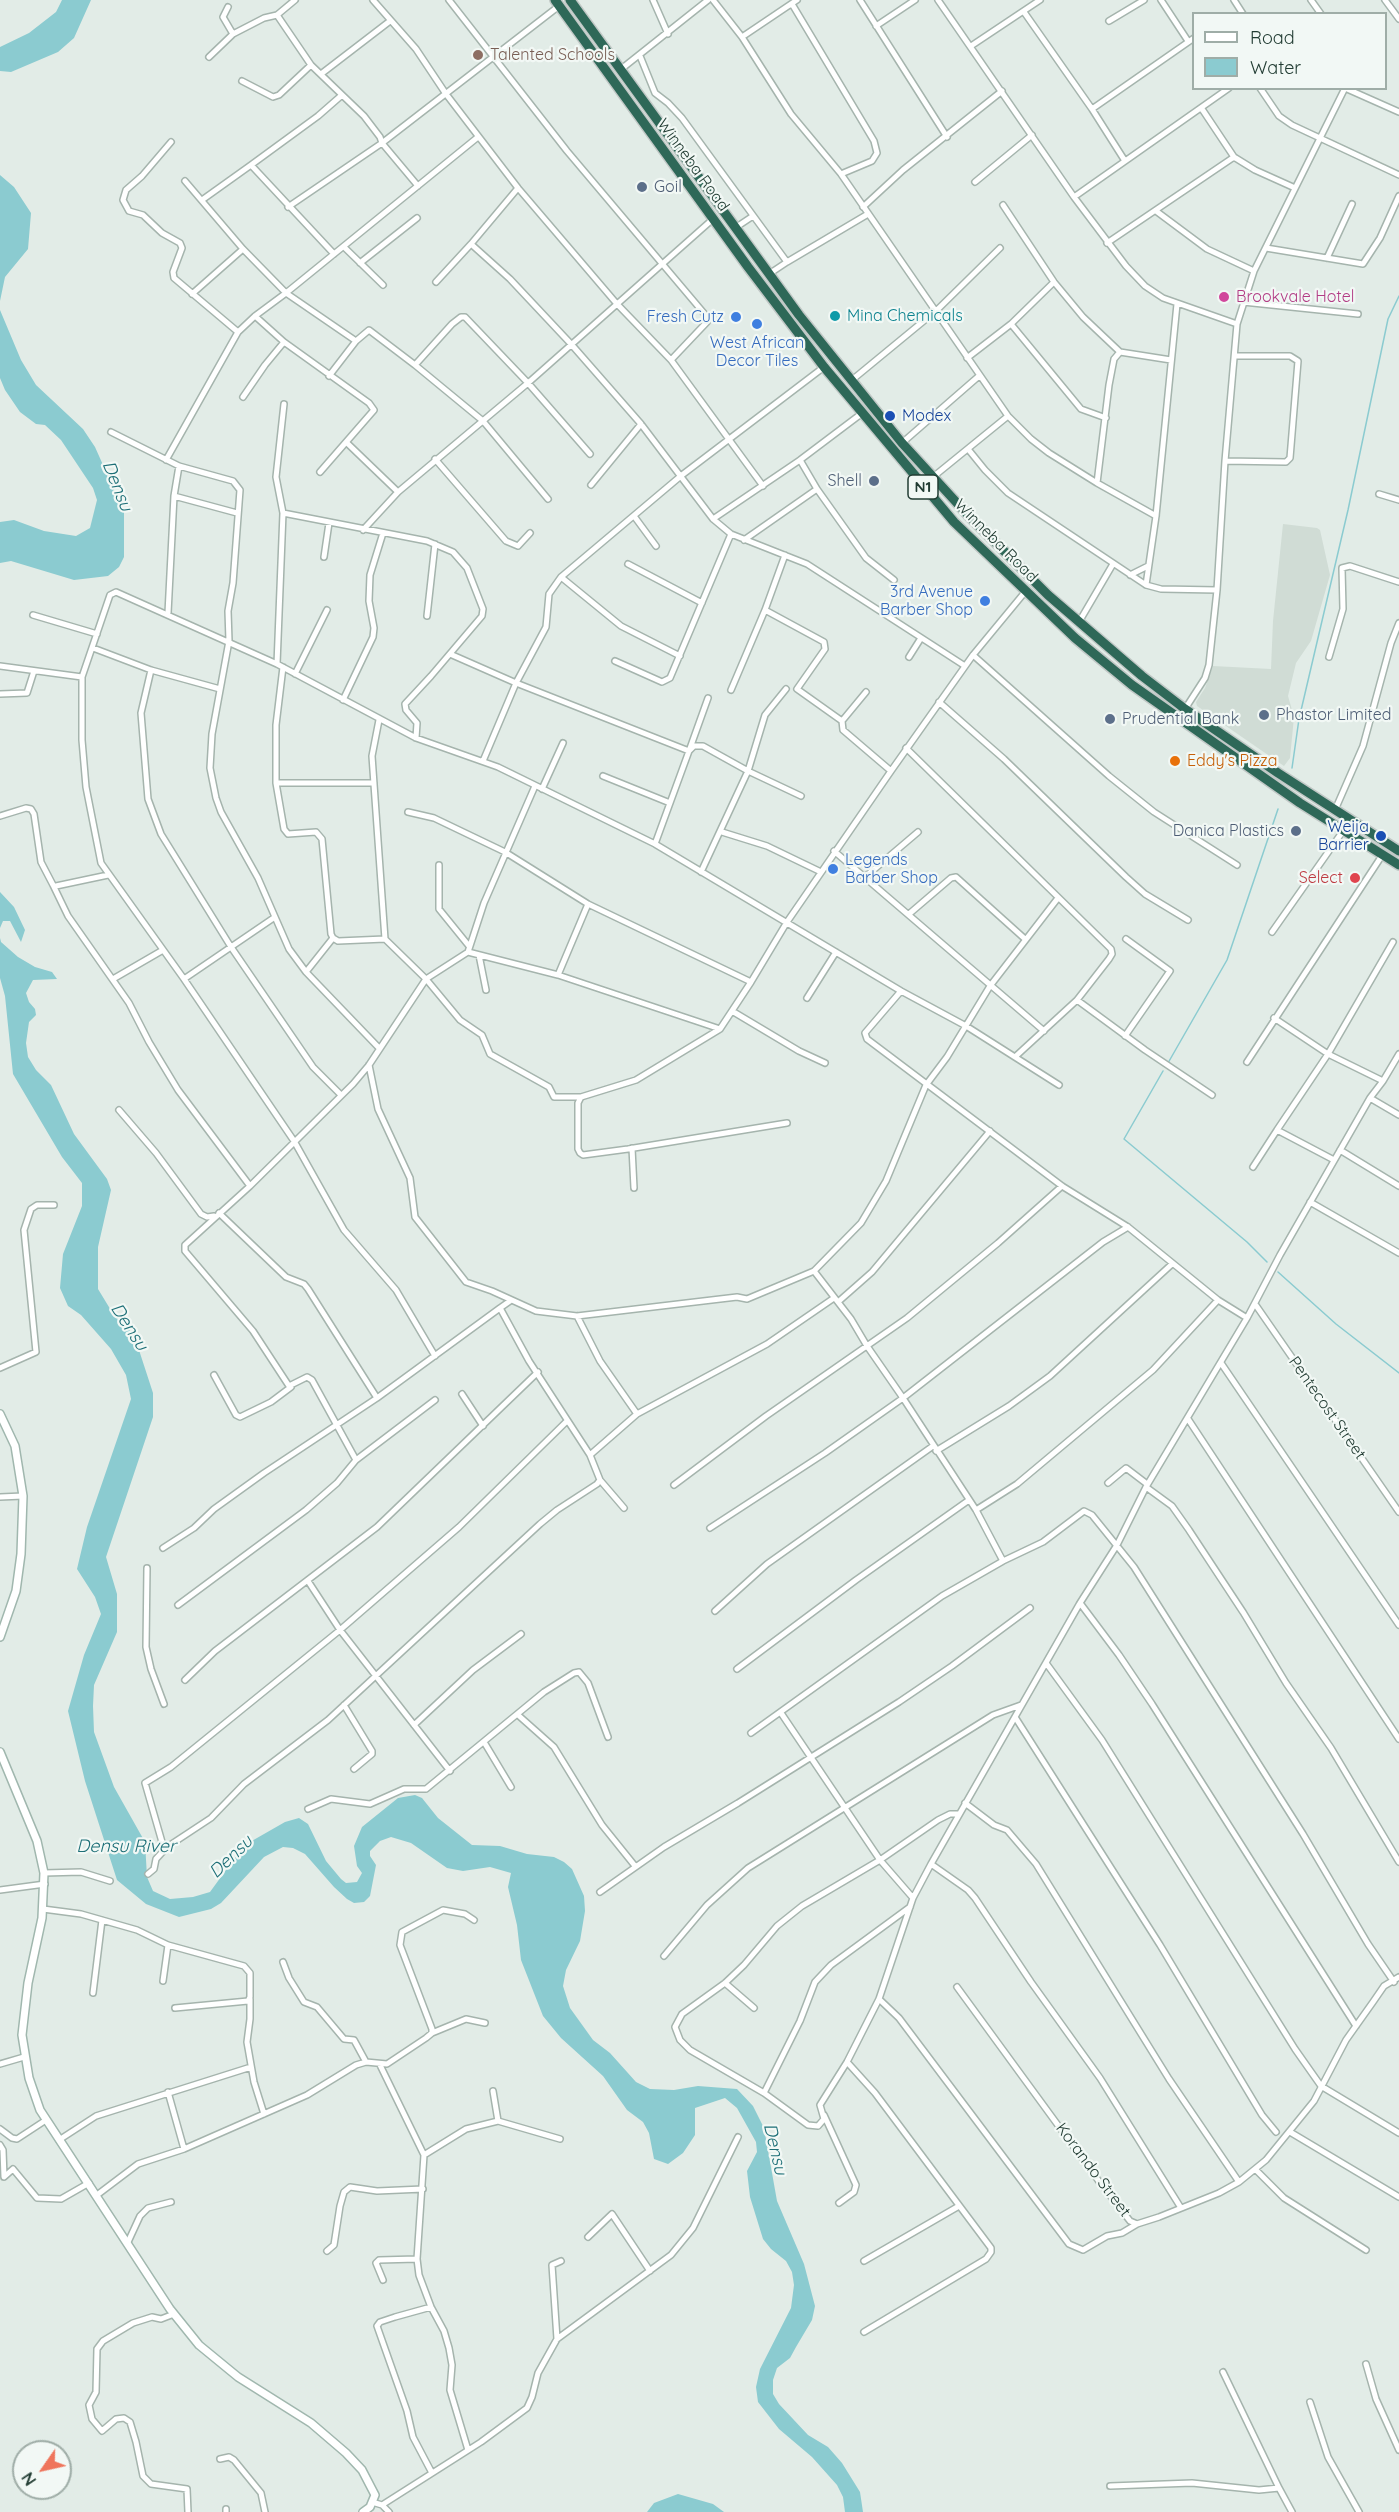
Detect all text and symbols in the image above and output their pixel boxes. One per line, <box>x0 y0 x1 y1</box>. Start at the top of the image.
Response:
legend <box>1192 12 1387 90</box>
text: Road <box>1250 26 1295 49</box>
place label: Talented Schools <box>490 45 615 65</box>
marker: Talented Schools <box>471 48 485 62</box>
text: Water <box>1250 56 1301 79</box>
street label: Winneba Road <box>653 115 733 215</box>
place label: Goil <box>654 177 682 197</box>
marker: Goil <box>635 180 649 194</box>
place label: Brookvale Hotel <box>1236 287 1354 307</box>
marker: Brookvale Hotel <box>1217 290 1231 304</box>
place label: Mina Chemicals <box>847 306 963 326</box>
place label: Fresh Cutz <box>647 307 724 327</box>
marker: Mina Chemicals <box>828 309 842 323</box>
marker: Fresh Cutz <box>729 310 743 324</box>
marker: West African Decor Tiles <box>750 317 764 331</box>
place label: West African Decor Tiles <box>710 333 804 371</box>
place label: Modex <box>902 406 951 426</box>
marker: Modex <box>883 409 897 423</box>
water label: Densu <box>97 458 137 514</box>
place label: Shell <box>828 471 862 491</box>
marker: Shell <box>867 474 881 488</box>
road number: N1 <box>908 475 938 499</box>
street label: Winneba Road <box>950 495 1042 587</box>
place label: 3rd Avenue Barber Shop <box>880 582 973 620</box>
marker: 3rd Avenue Barber Shop <box>978 594 992 608</box>
place label: Phastor Limited <box>1276 705 1391 725</box>
marker: Phastor Limited <box>1257 708 1271 722</box>
place label: Prudential Bank <box>1122 709 1239 729</box>
marker: Prudential Bank <box>1103 712 1117 726</box>
place label: Eddy's Pizza <box>1187 751 1277 771</box>
marker: Eddy's Pizza <box>1168 754 1182 768</box>
place label: Weija Barrier <box>1318 817 1369 855</box>
place label: Danica Plastics <box>1173 821 1284 841</box>
marker: Danica Plastics <box>1289 824 1303 838</box>
marker: Weija Barrier <box>1374 829 1388 843</box>
place label: Legends Barber Shop <box>845 850 938 888</box>
marker: Legends Barber Shop <box>826 862 840 876</box>
place label: Select <box>1299 868 1343 888</box>
marker: Select <box>1348 871 1362 885</box>
water label: Densu <box>106 1299 152 1355</box>
street label: Pentecost Street <box>1284 1353 1370 1463</box>
water label: Densu <box>205 1831 257 1883</box>
water label: Densu River <box>76 1836 176 1858</box>
street label: Korando Street <box>1051 2119 1135 2221</box>
water label: Densu <box>759 2121 791 2177</box>
north arrow <box>12 2440 72 2500</box>
text: N <box>17 2468 40 2489</box>

